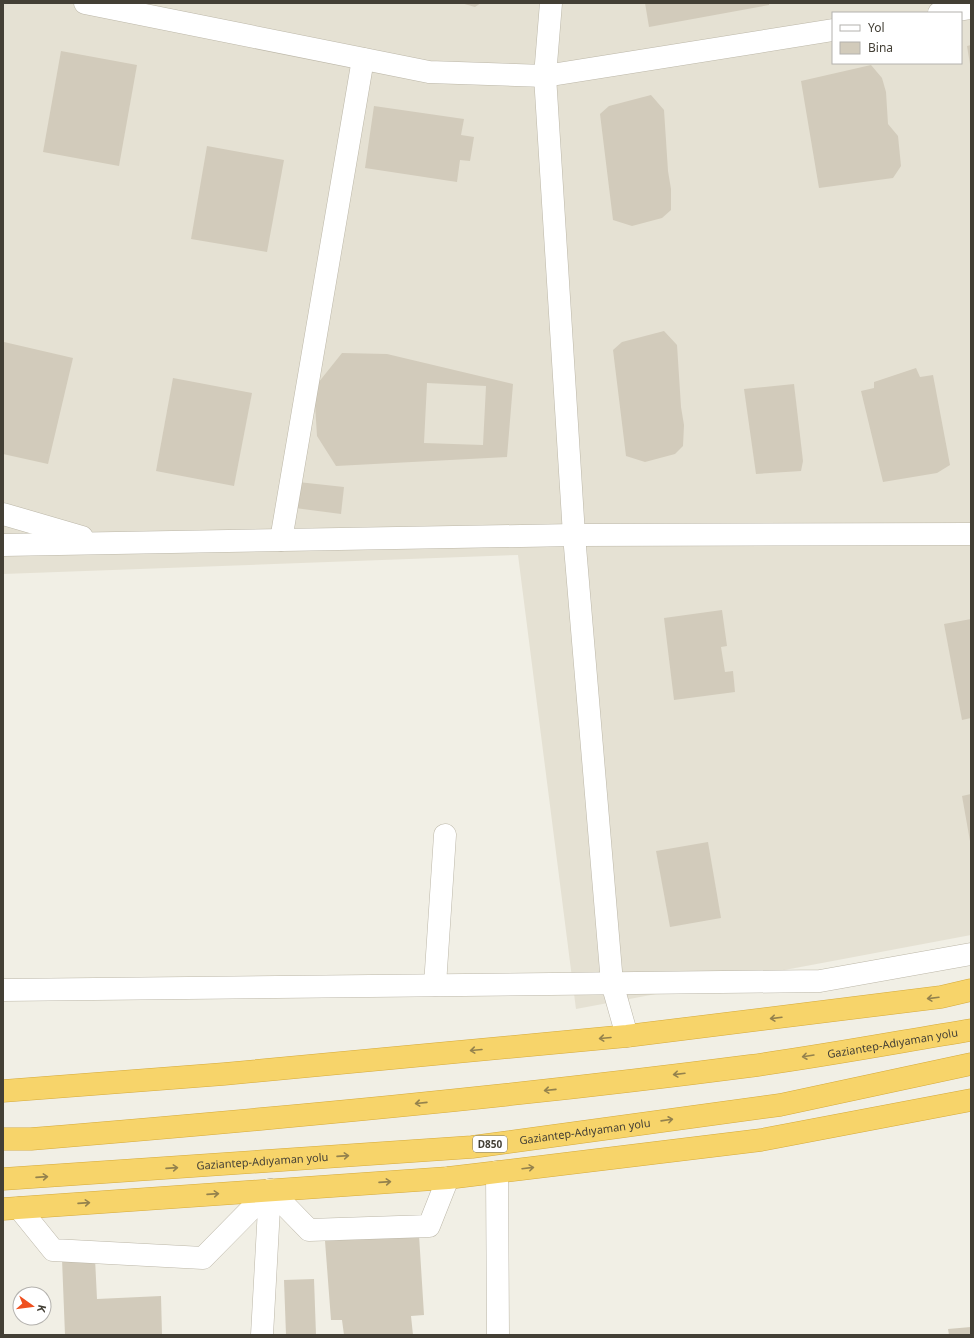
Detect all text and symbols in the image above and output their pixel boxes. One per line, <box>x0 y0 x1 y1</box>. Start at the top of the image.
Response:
legend <box>832 12 962 64</box>
text: Yol <box>868 19 885 36</box>
text: Bina <box>868 39 893 56</box>
one-way arrow <box>927 994 940 1002</box>
one-way arrow <box>770 1014 783 1022</box>
street label: Gaziantep-Adıyaman yolu <box>826 1024 959 1061</box>
one-way arrow <box>599 1034 612 1042</box>
one-way arrow <box>470 1047 483 1054</box>
one-way arrow <box>802 1052 815 1060</box>
one-way arrow <box>673 1070 686 1078</box>
one-way arrow <box>544 1086 557 1093</box>
one-way arrow <box>415 1099 428 1107</box>
street label: Gaziantep-Adıyaman yolu <box>518 1115 651 1147</box>
one-way arrow <box>660 1116 673 1124</box>
road number: D850 <box>473 1136 507 1152</box>
street label: Gaziantep-Adıyaman yolu <box>196 1149 329 1173</box>
one-way arrow <box>336 1152 349 1159</box>
one-way arrow <box>521 1164 534 1172</box>
one-way arrow <box>165 1165 178 1172</box>
one-way arrow <box>35 1174 48 1181</box>
one-way arrow <box>378 1179 391 1186</box>
one-way arrow <box>206 1191 219 1198</box>
one-way arrow <box>77 1200 90 1207</box>
north arrow <box>12 1286 52 1326</box>
text: K <box>34 1303 50 1315</box>

